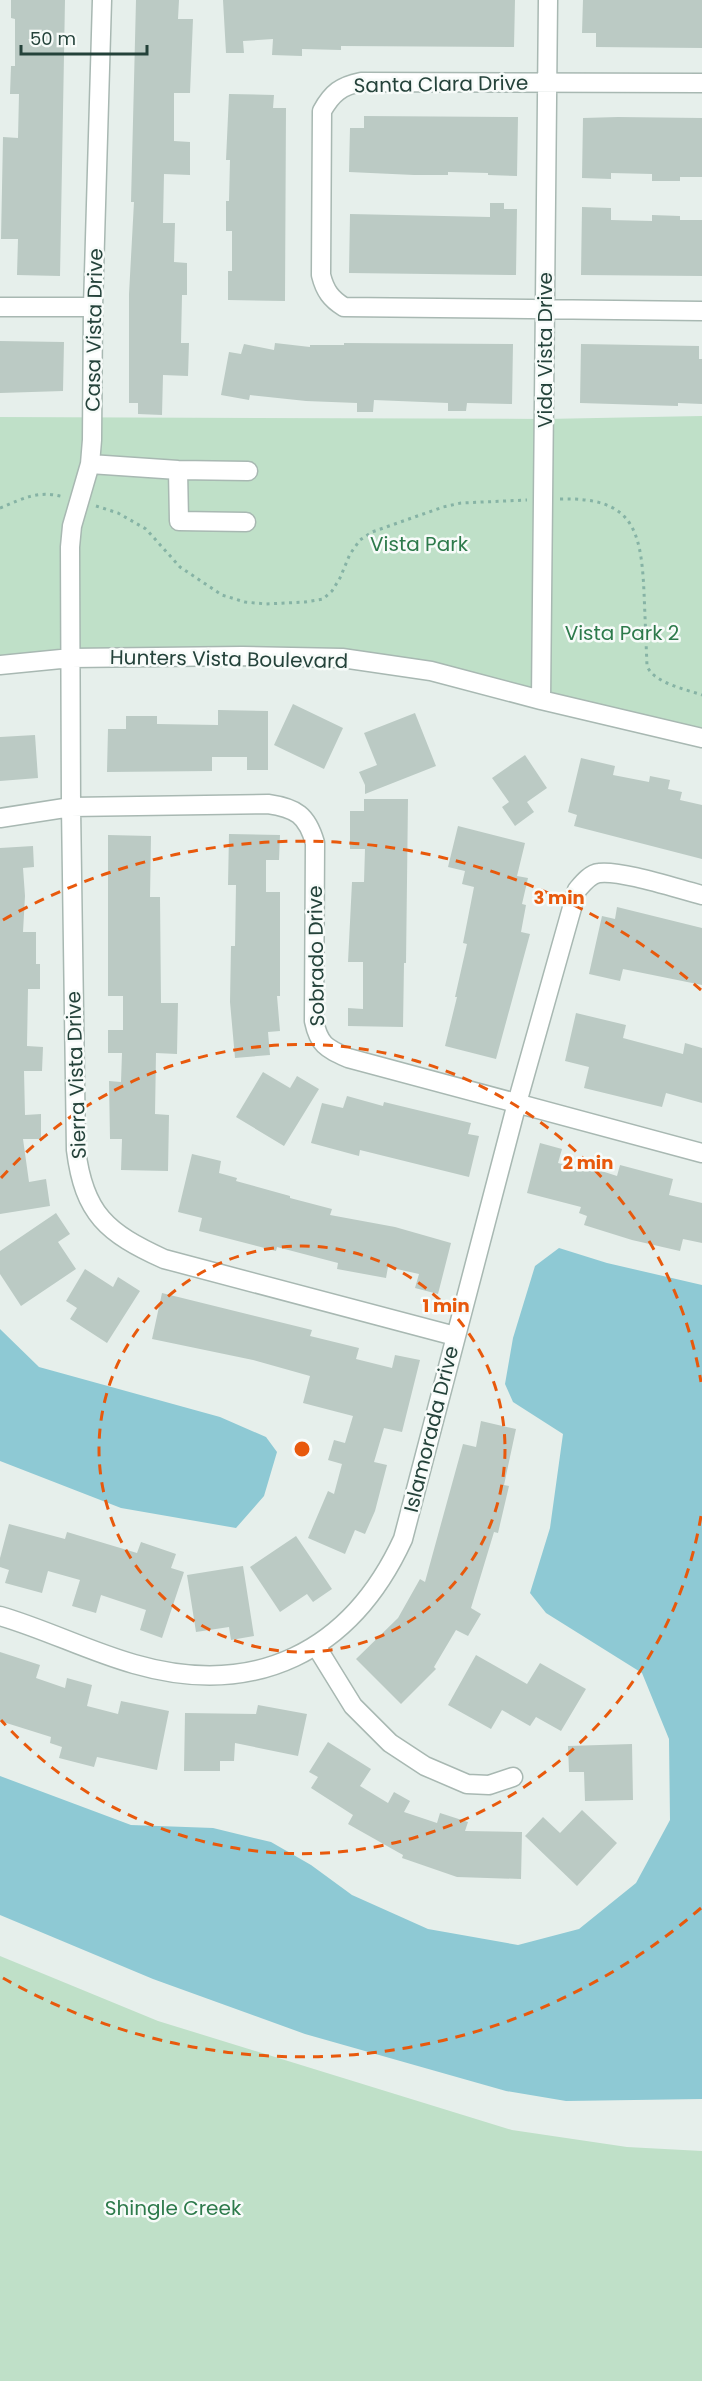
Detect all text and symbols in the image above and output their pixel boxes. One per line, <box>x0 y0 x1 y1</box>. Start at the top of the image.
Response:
scale bar <box>21 18 147 56</box>
text: 50 m <box>30 26 76 51</box>
street label: Santa Clara Drive <box>353 68 529 100</box>
street label: Casa Vista Drive <box>79 248 109 412</box>
street label: Vida Vista Drive <box>531 272 559 428</box>
park label: Vista Park <box>370 530 469 558</box>
park label: Vista Park 2 <box>565 619 679 647</box>
street label: Hunters Vista Boulevard <box>110 643 348 675</box>
street label: Sobrado Drive <box>301 885 331 1027</box>
text: 3 min <box>533 885 585 910</box>
street label: Sierra Vista Drive <box>59 991 93 1159</box>
text: 2 min <box>563 1150 613 1175</box>
text: 1 min <box>422 1293 470 1318</box>
street label: Islamorada Drive <box>397 1343 465 1515</box>
centre of rings <box>292 1439 312 1459</box>
park label: Shingle Creek <box>105 2194 242 2222</box>

